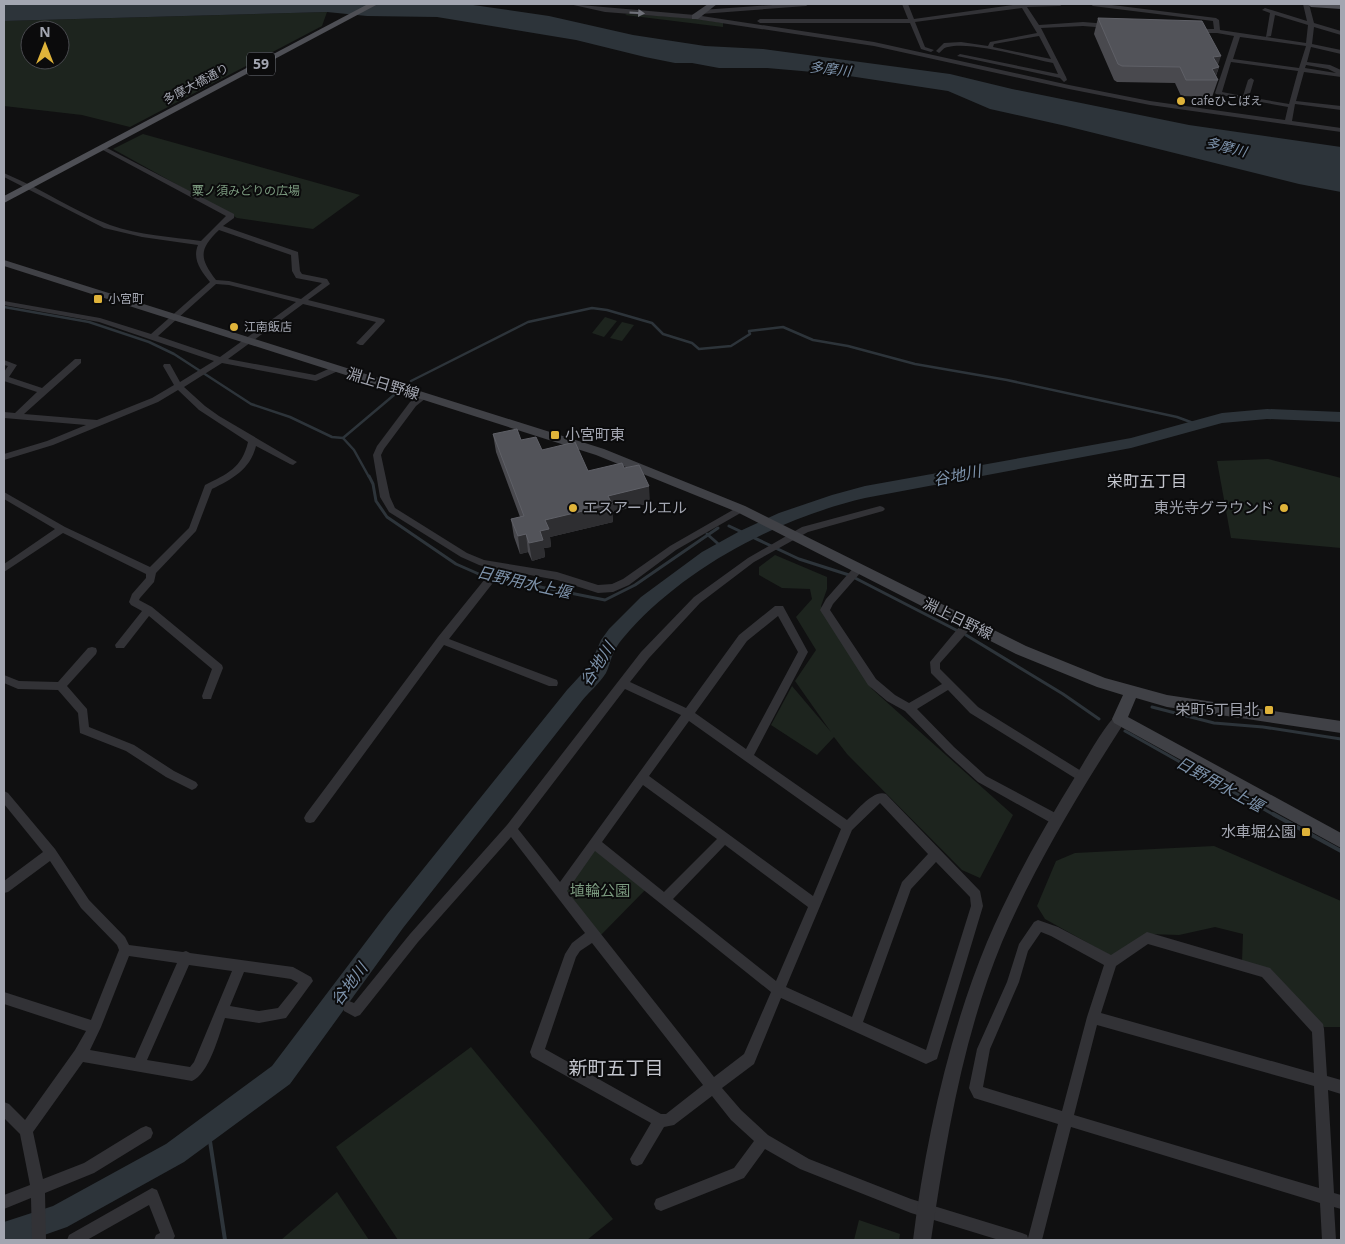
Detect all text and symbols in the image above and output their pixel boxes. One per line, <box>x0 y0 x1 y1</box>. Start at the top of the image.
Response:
one-way arrow <box>629 10 645 18</box>
north arrow <box>20 20 70 70</box>
text: N <box>39 22 51 41</box>
road number: 59 <box>247 52 275 76</box>
water label: 多摩川 <box>808 57 854 81</box>
street label: 多摩大橋通り <box>160 59 232 108</box>
place label: cafeひこばえ <box>1191 92 1262 109</box>
marker: cafeひこばえ <box>1175 95 1187 107</box>
water label: 多摩川 <box>1203 132 1251 161</box>
park label: 粟ノ須みどりの広場 <box>192 182 300 199</box>
place label: 小宮町 <box>108 290 144 307</box>
marker: 小宮町 <box>92 293 104 305</box>
place label: 江南飯店 <box>244 318 292 335</box>
marker: 江南飯店 <box>228 321 240 333</box>
street label: 淵上日野線 <box>344 363 422 404</box>
place label: 小宮町東 <box>565 424 625 444</box>
marker: 小宮町東 <box>549 429 561 441</box>
water label: 谷地川 <box>931 459 985 490</box>
district label: 栄町五丁目 <box>1107 470 1187 492</box>
place label: エスアールエル <box>583 497 687 517</box>
place label: 東光寺グラウンド <box>1154 497 1274 517</box>
marker: エスアールエル <box>567 502 579 514</box>
marker: 東光寺グラウンド <box>1278 502 1290 514</box>
water label: 日野用水上堰 <box>475 560 576 604</box>
street label: 淵上日野線 <box>920 593 997 644</box>
water label: 谷地川 <box>575 636 620 690</box>
place label: 栄町5丁目北 <box>1175 699 1259 719</box>
marker: 栄町5丁目北 <box>1263 704 1275 716</box>
water label: 日野用水上堰 <box>1173 751 1270 818</box>
place label: 水車堀公園 <box>1221 821 1296 841</box>
marker: 水車堀公園 <box>1300 826 1312 838</box>
park label: 埴輪公園 <box>570 880 630 900</box>
water label: 谷地川 <box>326 957 373 1010</box>
district label: 新町五丁目 <box>568 1055 664 1081</box>

